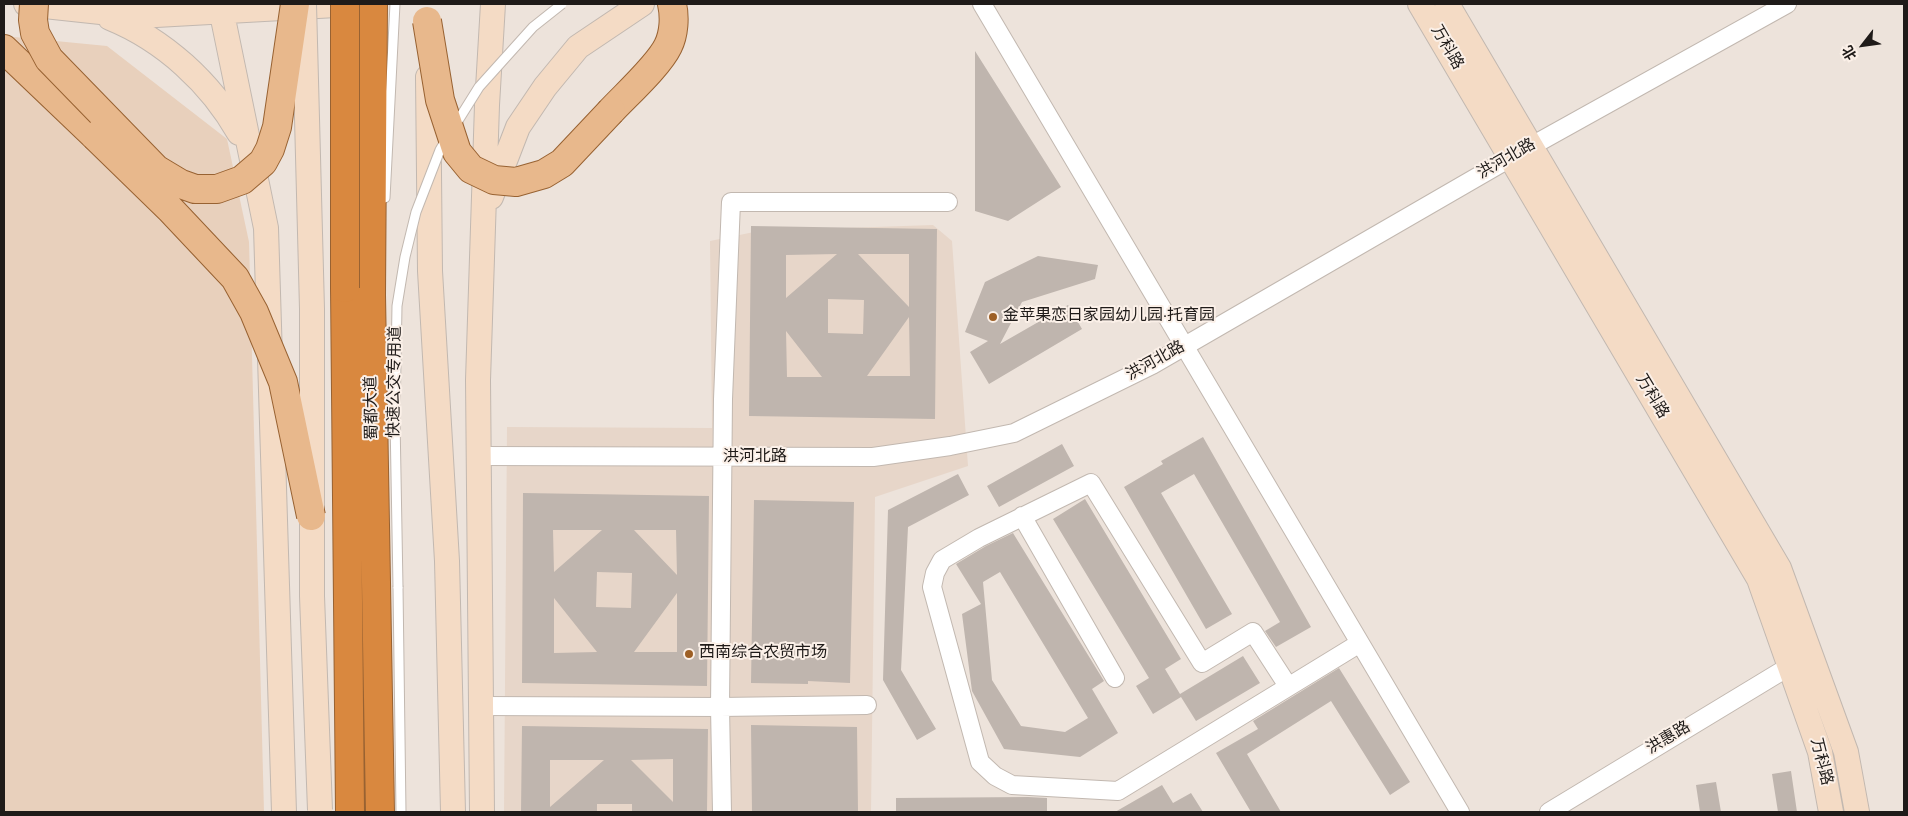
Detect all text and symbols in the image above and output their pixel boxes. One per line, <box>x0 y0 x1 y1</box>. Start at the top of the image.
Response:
north arrow <box>1838 20 1888 70</box>
street label: 万科路 <box>1426 22 1466 74</box>
text: 北 <box>1837 41 1862 64</box>
street label: 洪河北路 <box>1474 136 1540 184</box>
place label: 金苹果恋日家园幼儿园·托育园 <box>1003 307 1215 327</box>
marker: 金苹果恋日家园幼儿园·托育园 <box>987 311 999 323</box>
street label: 快速公交专用道 <box>385 326 407 438</box>
street label: 洪河北路 <box>1123 338 1189 386</box>
street label: 万科路 <box>1630 371 1672 423</box>
street label: 蜀都大道 <box>363 376 383 440</box>
street label: 洪河北路 <box>723 448 787 468</box>
place label: 西南综合农贸市场 <box>699 644 827 664</box>
marker: 西南综合农贸市场 <box>683 648 695 660</box>
street label: 洪惠路 <box>1643 718 1695 760</box>
street label: 万科路 <box>1805 736 1835 788</box>

